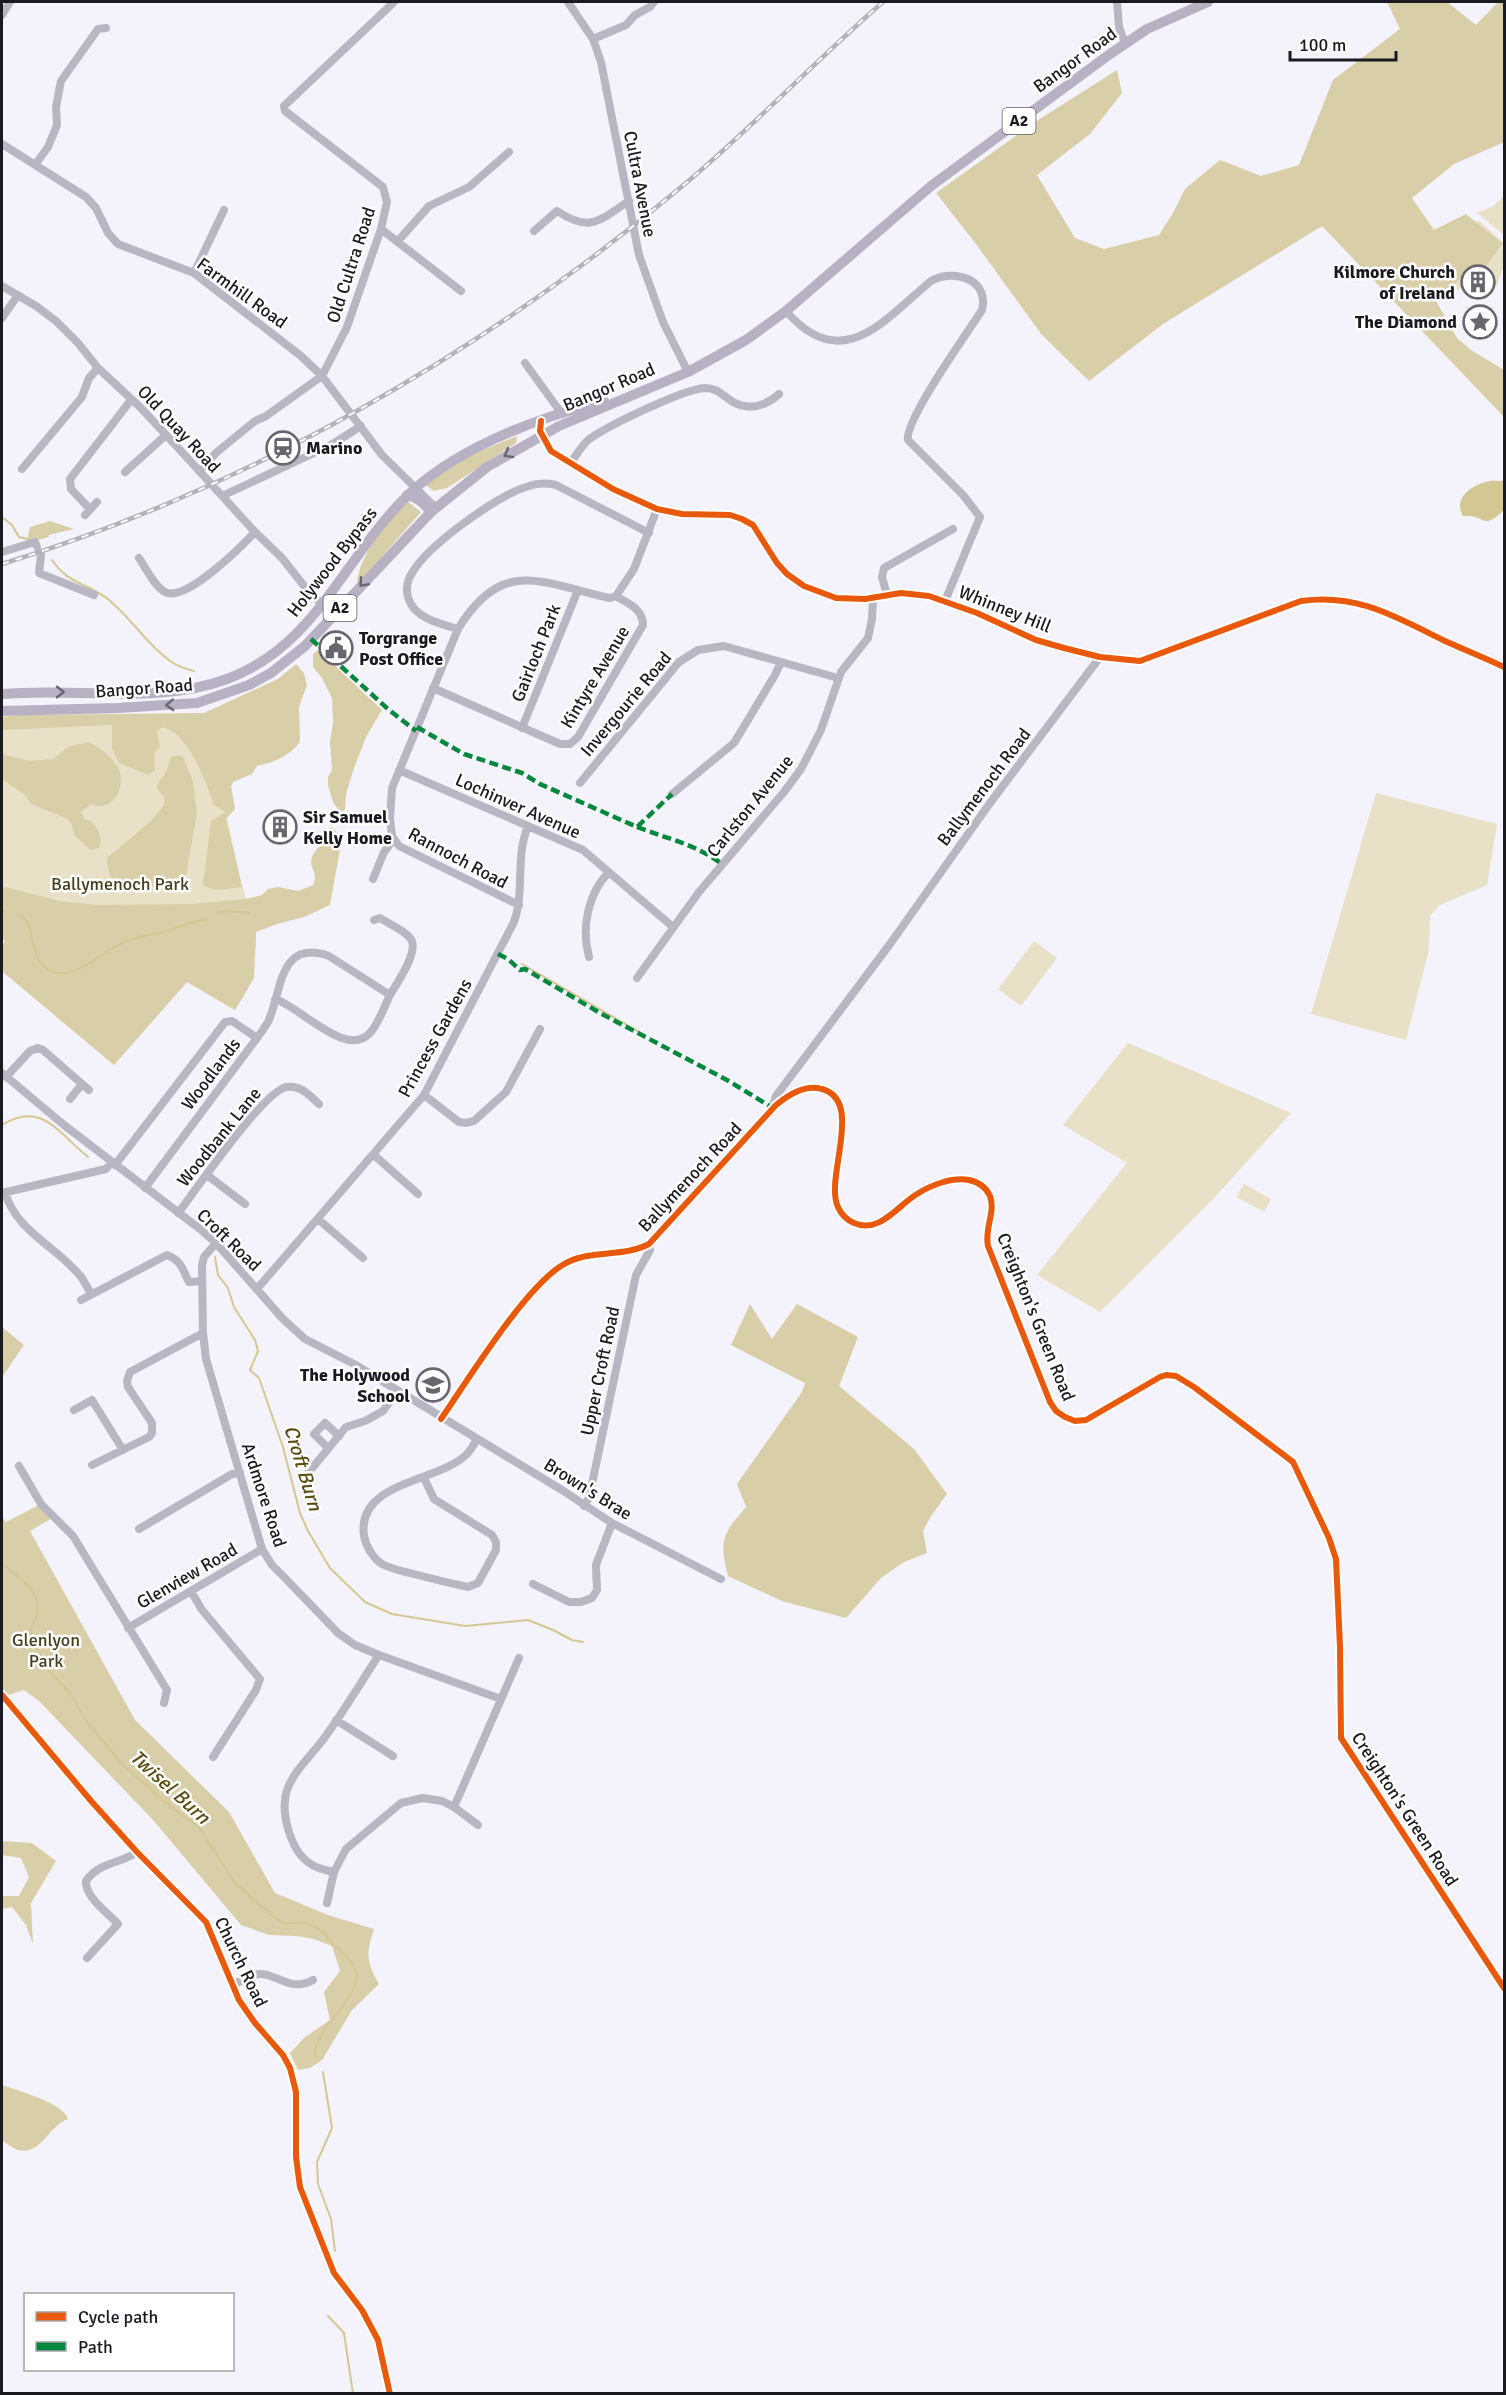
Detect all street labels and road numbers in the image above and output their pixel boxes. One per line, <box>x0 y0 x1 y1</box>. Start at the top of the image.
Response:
street label: Bangor Road <box>1029 22 1121 98</box>
road number: A2 <box>1002 108 1036 134</box>
street label: Cultra Avenue <box>619 129 661 239</box>
street label: Old Cultra Road <box>322 204 380 326</box>
street label: Farmhill Road <box>192 253 292 333</box>
street label: Bangor Road <box>560 358 658 416</box>
street label: Old Quay Road <box>133 381 225 477</box>
street label: Holywood Bypass <box>282 503 382 621</box>
street label: Whinney Hill <box>955 580 1055 638</box>
road number: A2 <box>324 595 356 621</box>
street label: Gairloch Park <box>506 601 566 705</box>
street label: Kintyre Avenue <box>556 622 634 732</box>
street label: Invergourie Road <box>576 647 676 761</box>
street label: Bangor Road <box>94 674 194 702</box>
street label: Ballymenoch Road <box>933 724 1035 850</box>
street label: Carlston Avenue <box>702 750 798 862</box>
street label: Lochinver Avenue <box>452 769 584 843</box>
street label: Rannoch Road <box>404 823 512 893</box>
street label: Princess Gardens <box>393 975 477 1101</box>
street label: Woodlands <box>177 1034 245 1114</box>
street label: Woodbank Lane <box>172 1083 266 1191</box>
street label: Ballymenoch Road <box>634 1118 746 1236</box>
street label: Croft Road <box>192 1204 266 1276</box>
street label: Creighton's Green Road <box>992 1230 1080 1404</box>
street label: Upper Croft Road <box>576 1304 624 1438</box>
street label: Ardmore Road <box>237 1440 291 1550</box>
street label: Brown's Brae <box>540 1453 636 1525</box>
street label: Glenview Road <box>133 1538 241 1614</box>
street label: Creighton's Green Road <box>1347 1728 1463 1890</box>
street label: Church Road <box>210 1913 272 2011</box>

